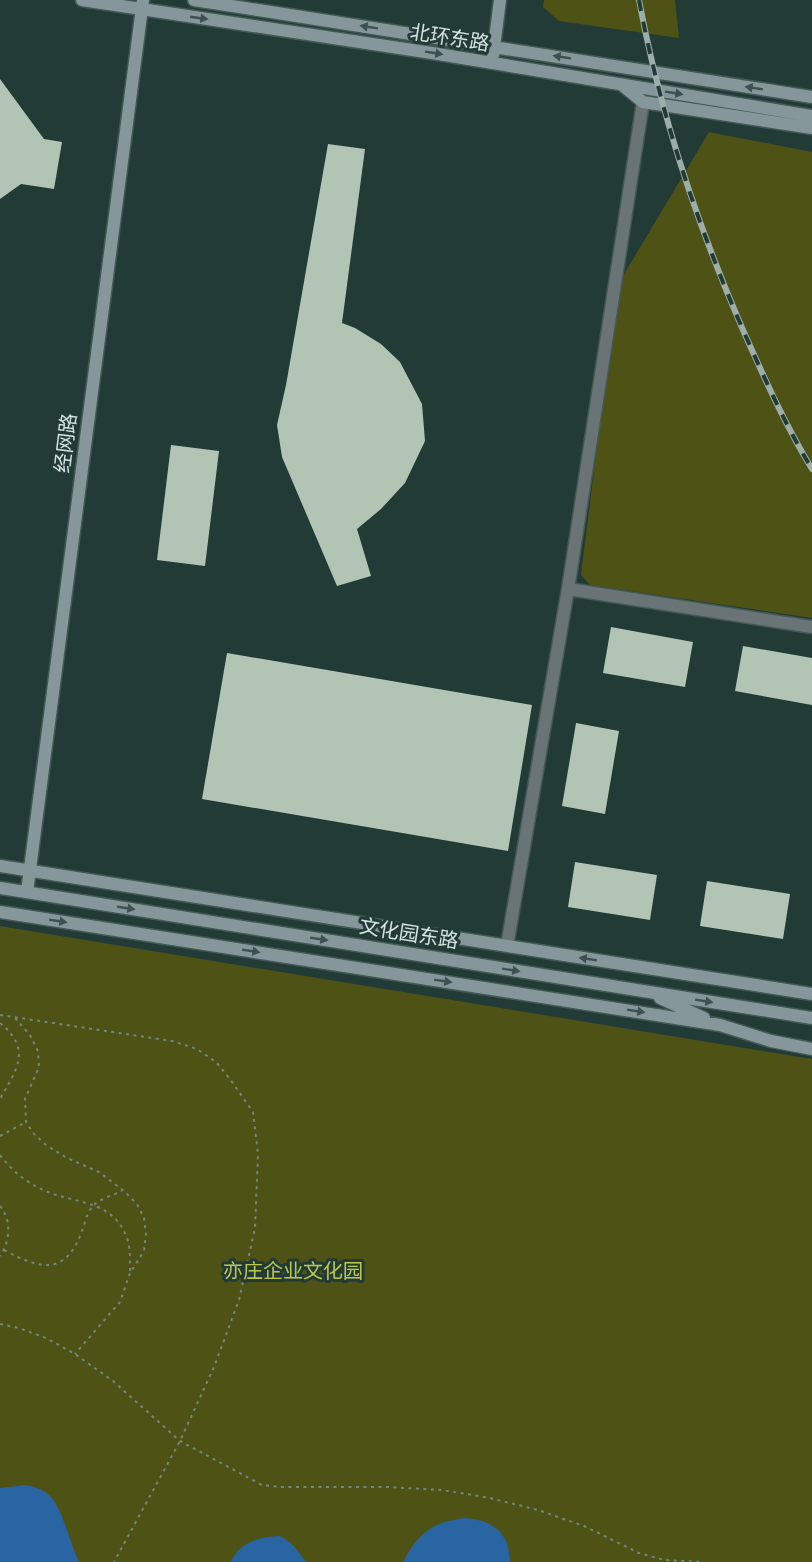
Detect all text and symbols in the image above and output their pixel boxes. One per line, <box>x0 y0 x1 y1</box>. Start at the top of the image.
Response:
one-way arrow <box>190 14 209 23</box>
street label: 北环东路 <box>408 17 492 57</box>
one-way arrow <box>359 23 378 32</box>
one-way arrow <box>424 49 443 58</box>
one-way arrow <box>552 53 571 62</box>
one-way arrow <box>745 83 764 92</box>
one-way arrow <box>664 89 683 98</box>
street label: 经网路 <box>48 412 82 474</box>
one-way arrow <box>117 903 136 912</box>
street label: 文化园东路 <box>358 912 460 954</box>
one-way arrow <box>48 917 67 926</box>
one-way arrow <box>309 934 328 943</box>
one-way arrow <box>241 946 260 955</box>
one-way arrow <box>579 954 598 963</box>
one-way arrow <box>502 965 521 974</box>
one-way arrow <box>434 977 453 986</box>
one-way arrow <box>694 996 713 1005</box>
one-way arrow <box>626 1007 645 1016</box>
park label: 亦庄企业文化园 <box>223 1257 363 1284</box>

